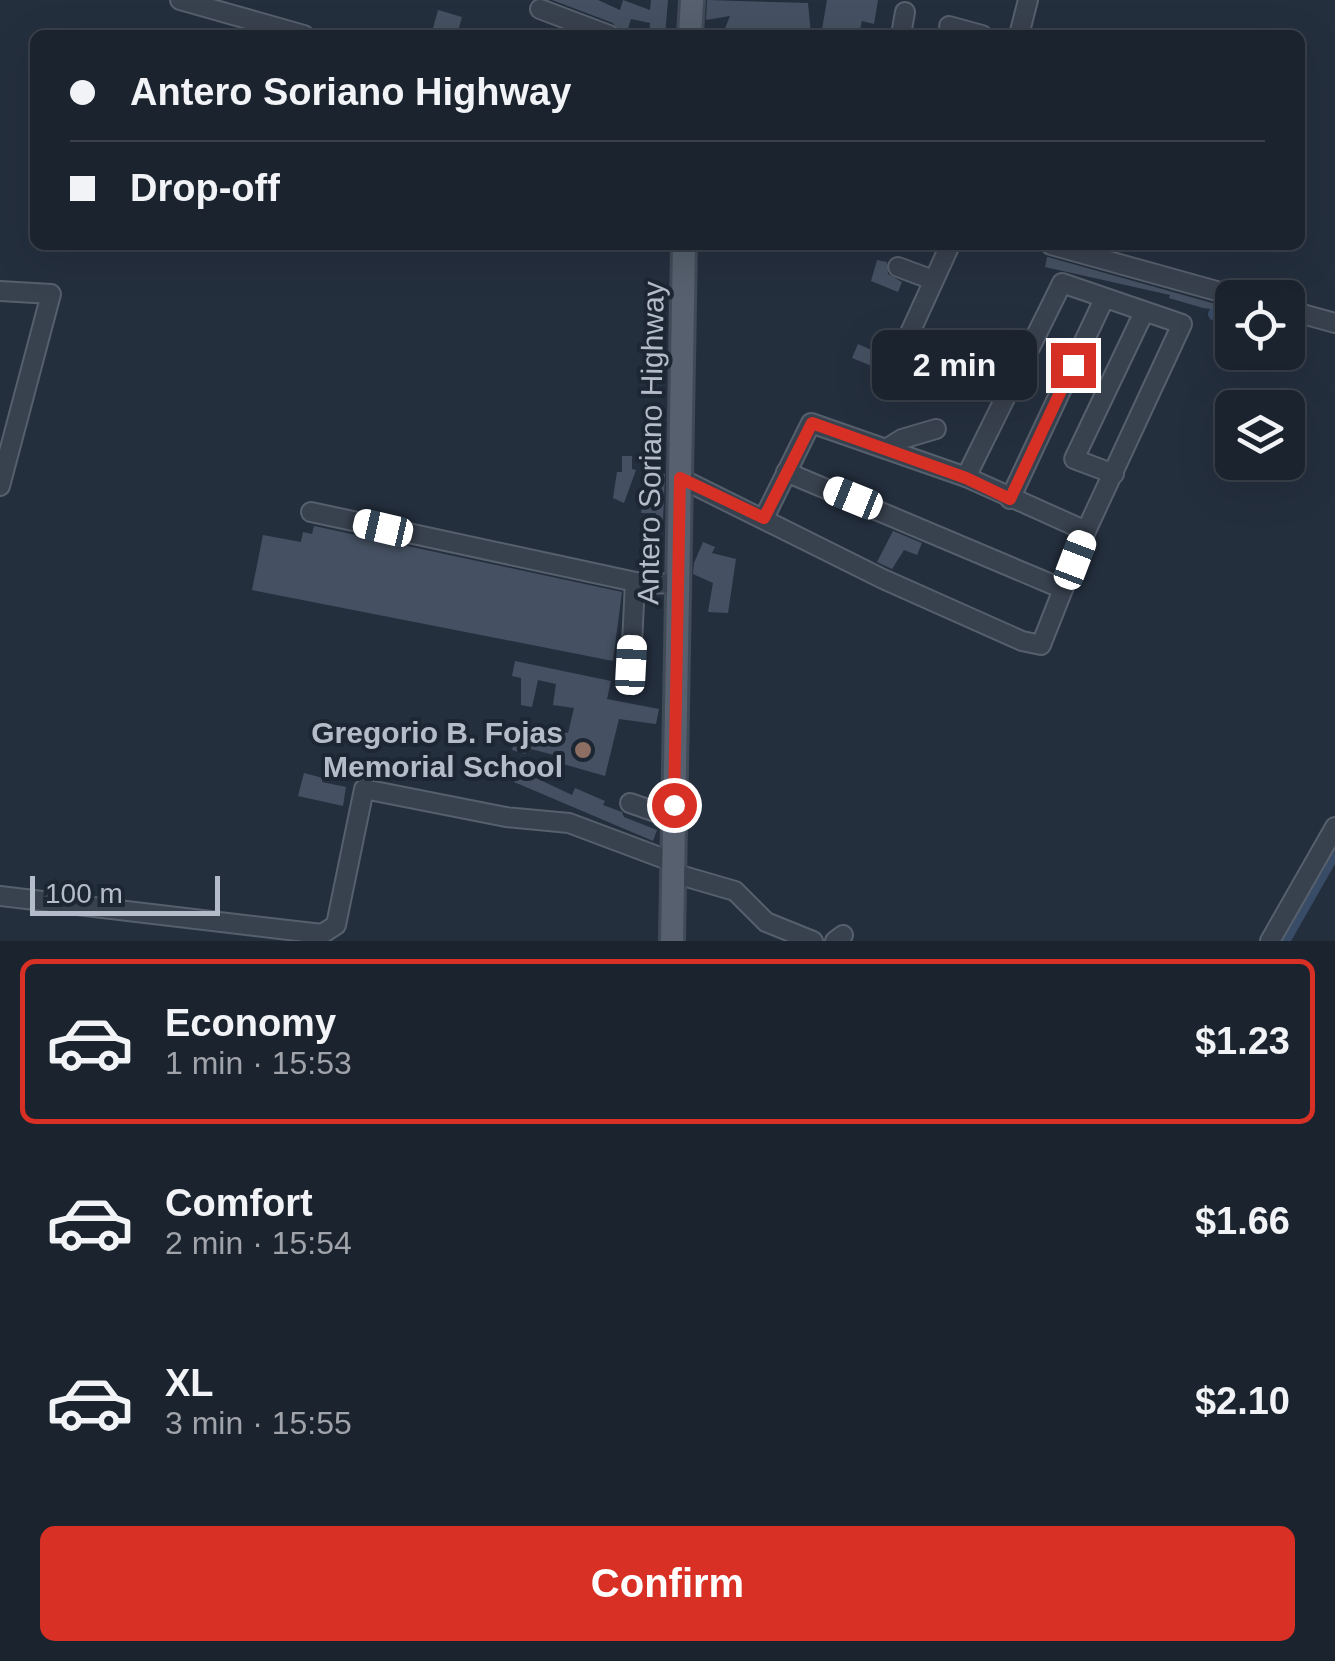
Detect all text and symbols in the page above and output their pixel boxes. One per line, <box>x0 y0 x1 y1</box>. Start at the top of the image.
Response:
text: Antero Soriano Highway <box>130 71 571 113</box>
text: Drop-off <box>130 167 280 209</box>
map controls <box>1215 280 1305 480</box>
button: locate <box>1215 280 1305 370</box>
street label: Antero Soriano Highway <box>631 281 670 605</box>
callout: 2 min <box>873 330 1038 400</box>
route end <box>1051 343 1096 388</box>
text: 2 min <box>913 347 996 383</box>
button: layers <box>1215 390 1305 480</box>
car <box>820 473 886 523</box>
car <box>350 507 416 549</box>
car <box>1050 527 1100 593</box>
car <box>614 634 648 696</box>
place label: Gregorio B. Fojas Memorial School <box>311 716 563 783</box>
marker: Gregorio B. Fojas Memorial School <box>572 739 594 761</box>
route start <box>652 783 697 828</box>
scale bar <box>30 871 220 916</box>
text: 100 m <box>45 878 123 909</box>
icon: car <box>45 997 135 1087</box>
text: Economy <box>165 1002 336 1044</box>
text: $1.23 <box>1195 1020 1290 1062</box>
text: 1 min · 15:53 <box>165 1045 352 1081</box>
icon: car <box>45 1177 135 1267</box>
text: Comfort <box>165 1182 313 1224</box>
text: $1.66 <box>1195 1200 1290 1242</box>
text: 2 min · 15:54 <box>165 1225 352 1261</box>
icon: car <box>45 1357 135 1447</box>
text: XL <box>165 1362 214 1404</box>
text: $2.10 <box>1195 1380 1290 1422</box>
text: 3 min · 15:55 <box>165 1405 352 1441</box>
button: Confirm <box>40 1526 1295 1641</box>

